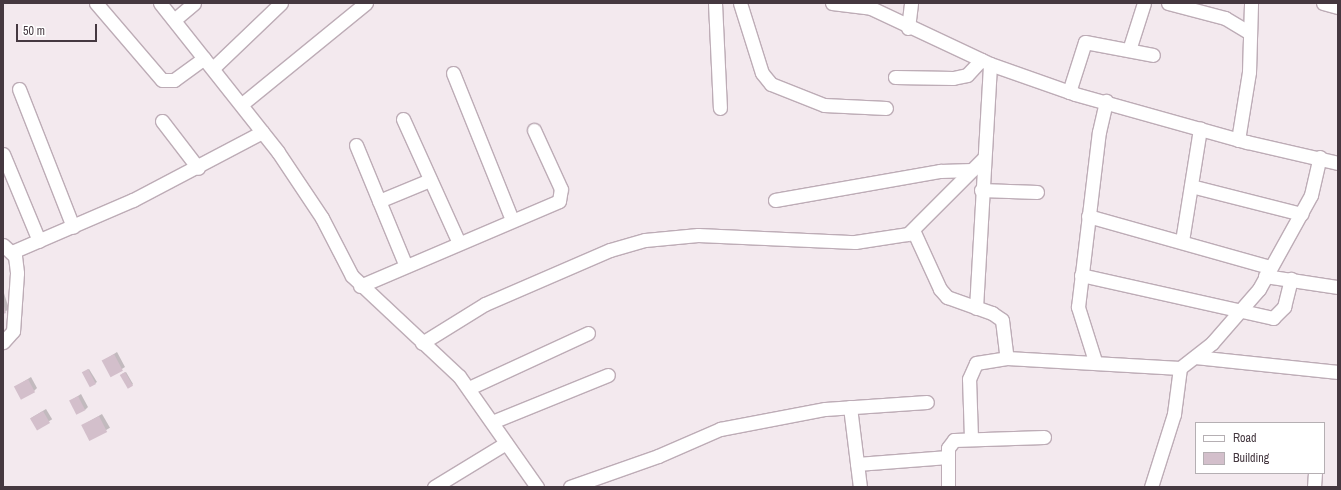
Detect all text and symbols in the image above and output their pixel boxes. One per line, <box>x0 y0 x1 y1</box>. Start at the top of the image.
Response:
scale bar <box>18 16 99 42</box>
text: 50 m <box>23 23 45 39</box>
legend <box>1195 422 1325 474</box>
text: Road <box>1233 430 1257 446</box>
text: Building <box>1233 450 1269 466</box>

